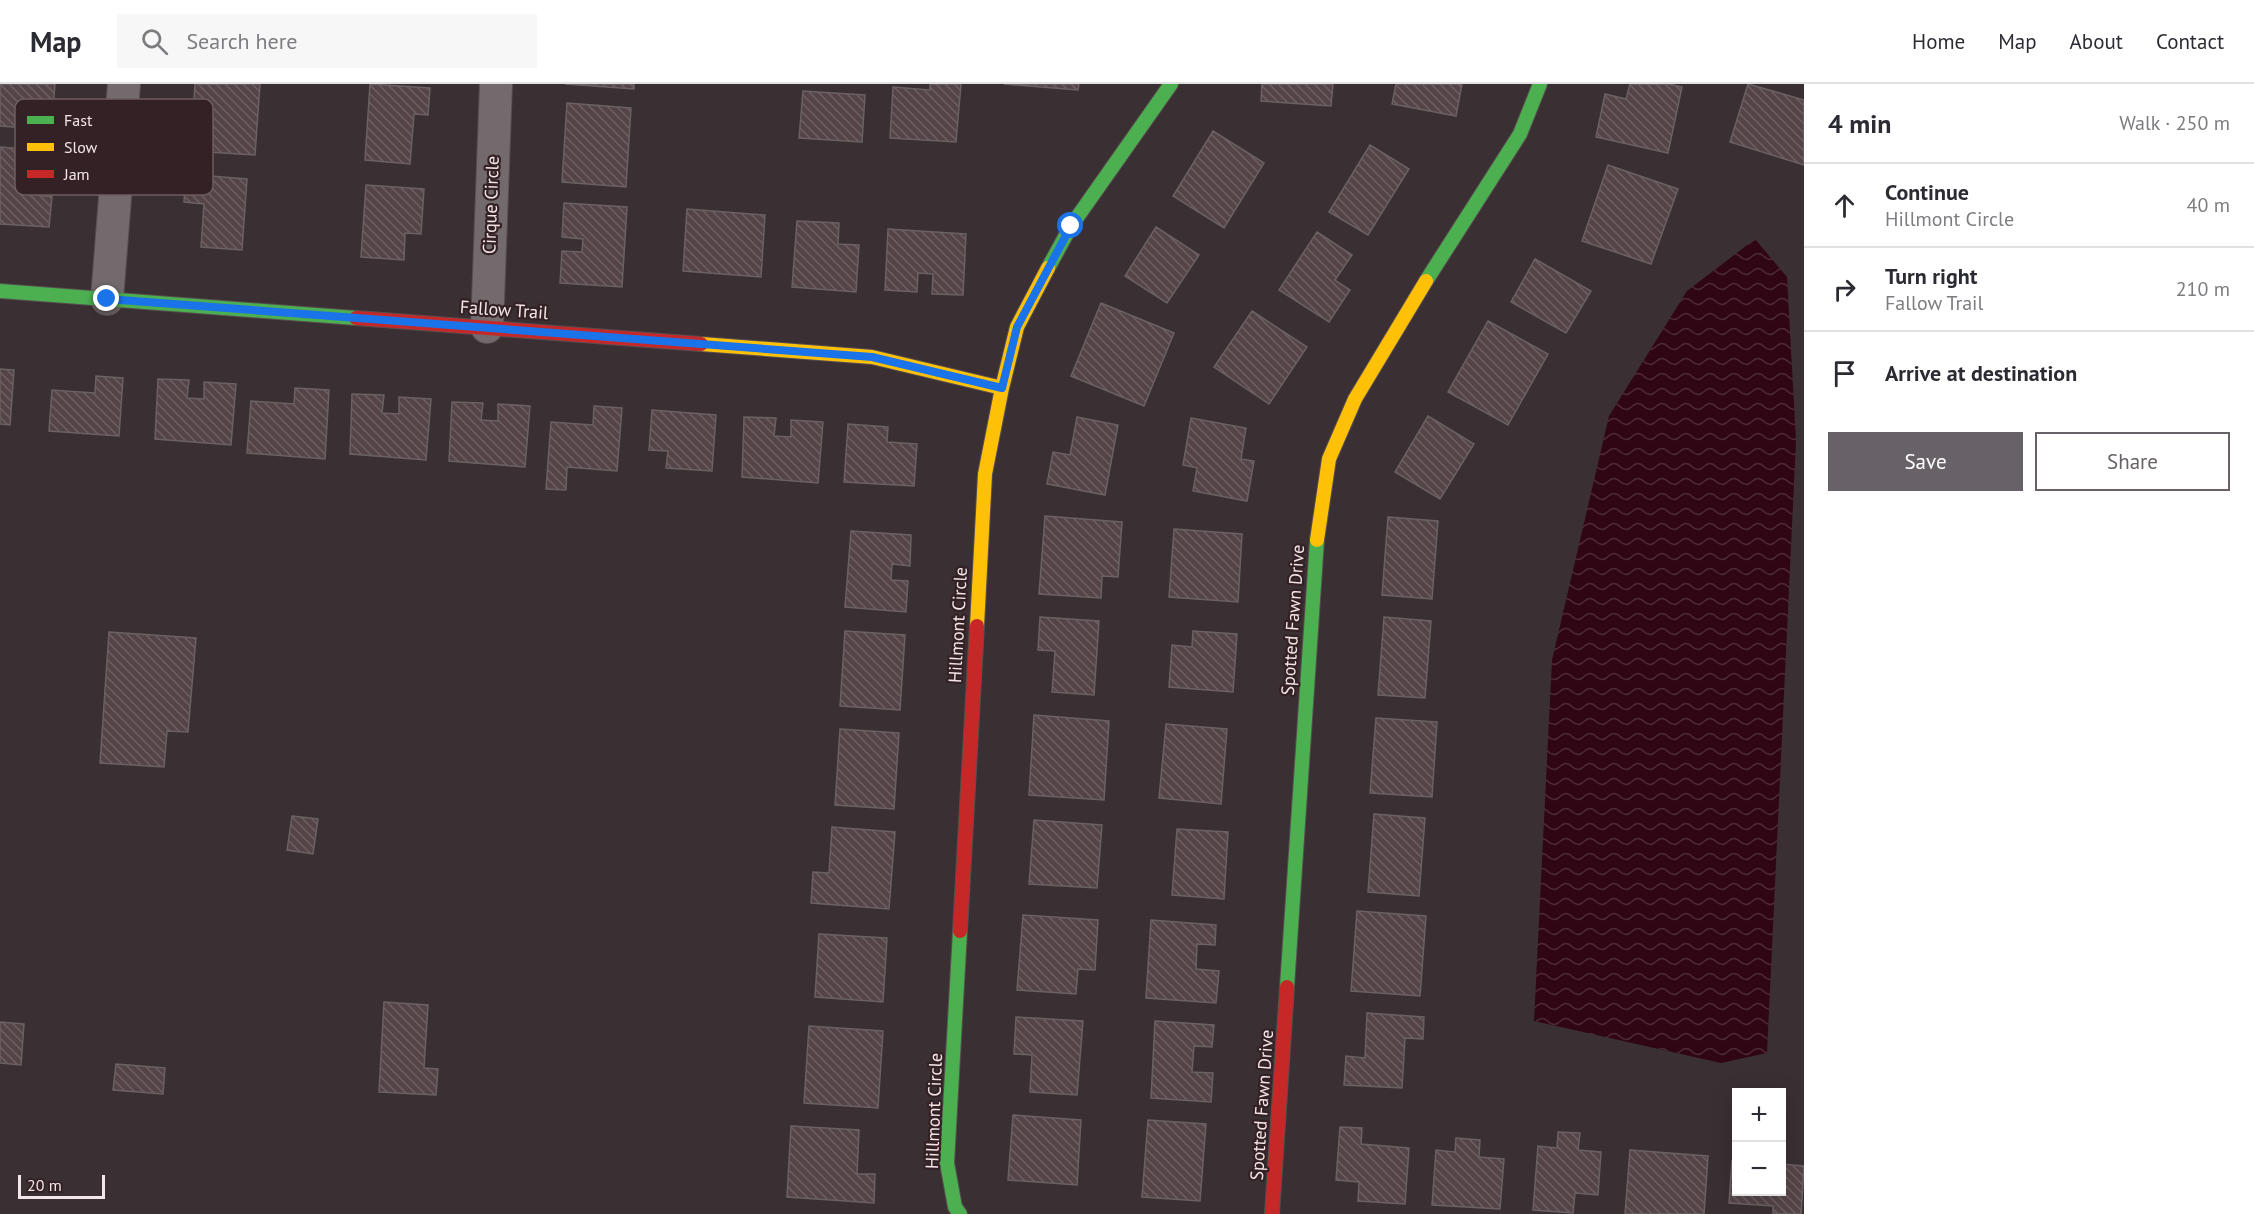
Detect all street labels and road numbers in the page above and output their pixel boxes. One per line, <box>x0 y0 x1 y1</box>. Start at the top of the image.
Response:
street label: Cirque Circle <box>477 155 504 254</box>
street label: Fallow Trail <box>459 295 550 324</box>
street label: Spotted Fawn Drive <box>1276 544 1309 696</box>
street label: Hillmont Circle <box>943 566 972 684</box>
street label: Spotted Fawn Drive <box>1245 1029 1278 1181</box>
street label: Hillmont Circle <box>920 1053 947 1169</box>

